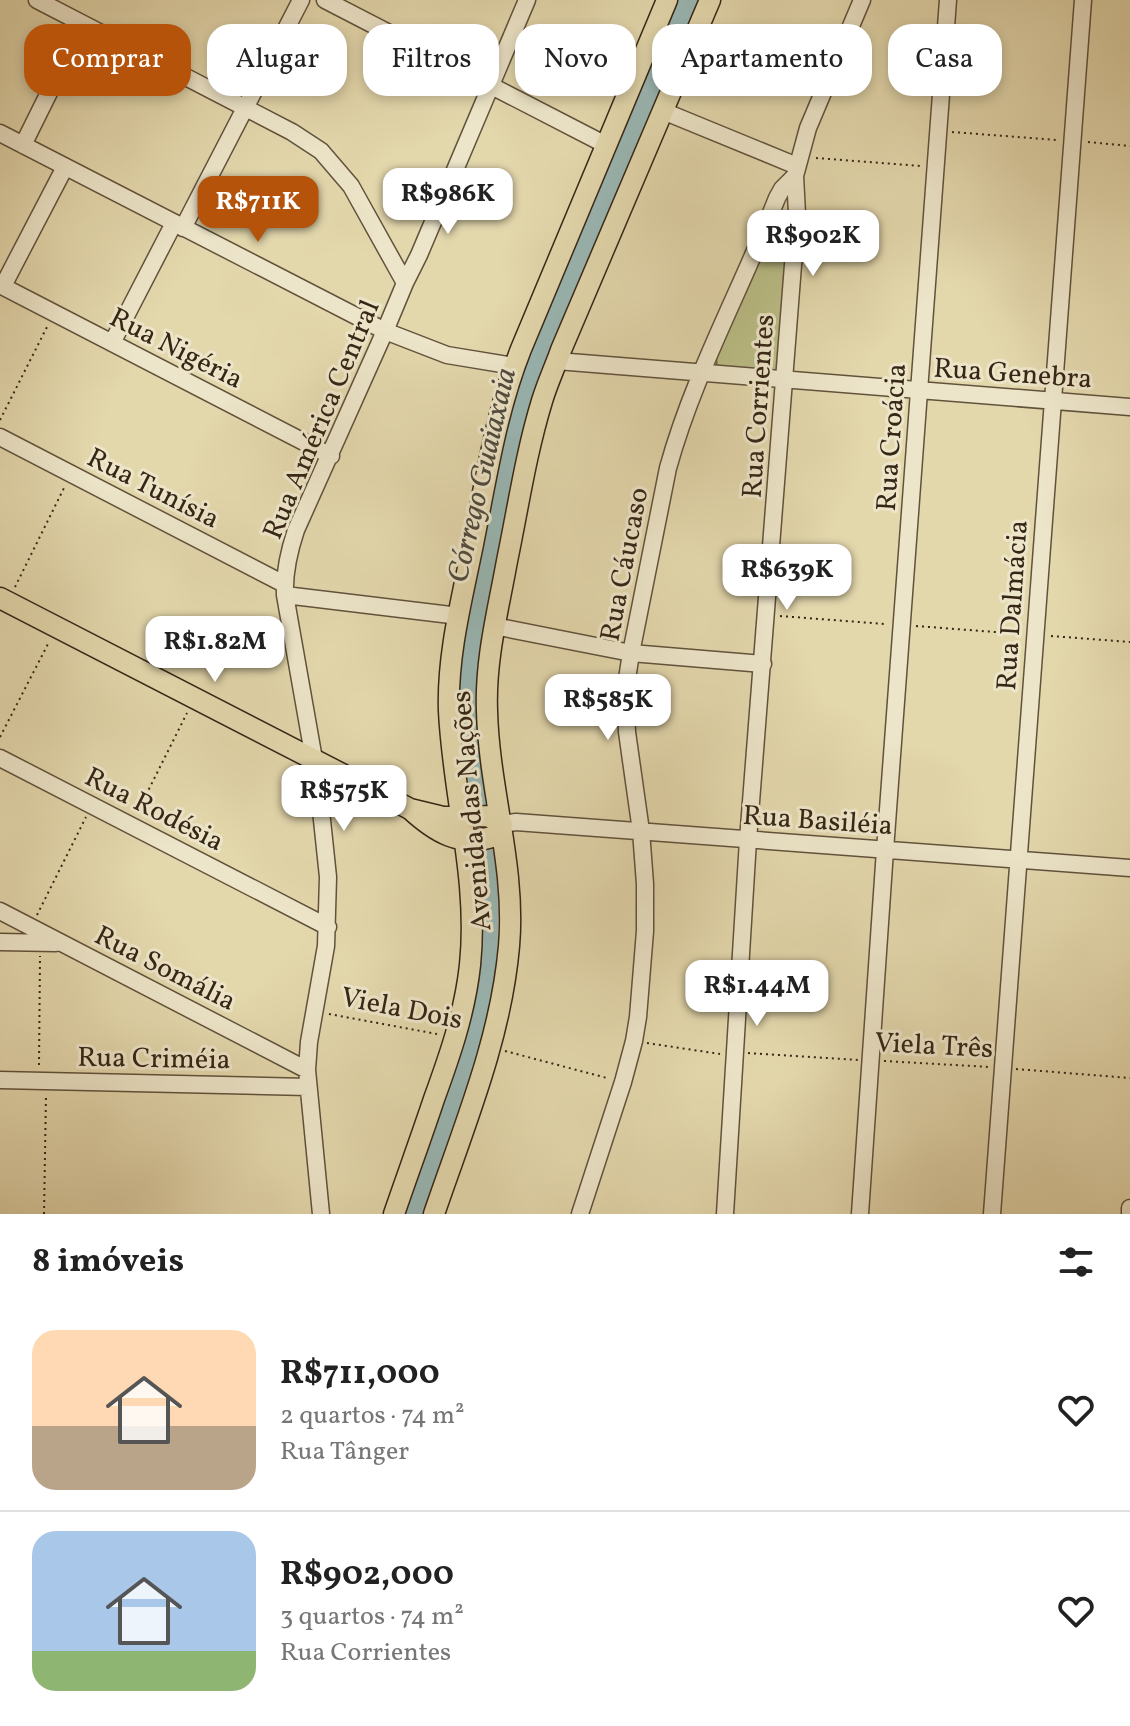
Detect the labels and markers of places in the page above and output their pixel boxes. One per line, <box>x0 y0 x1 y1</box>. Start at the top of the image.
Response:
pin: R$986K <box>383 168 513 236</box>
pin: R$711K <box>193 176 323 244</box>
pin: R$902K <box>748 210 878 278</box>
pin: R$639K <box>722 544 852 612</box>
pin: R$1.82M <box>141 616 289 684</box>
pin: R$585K <box>543 674 673 742</box>
pin: R$575K <box>279 765 409 833</box>
pin: R$1.44M <box>683 960 831 1028</box>

